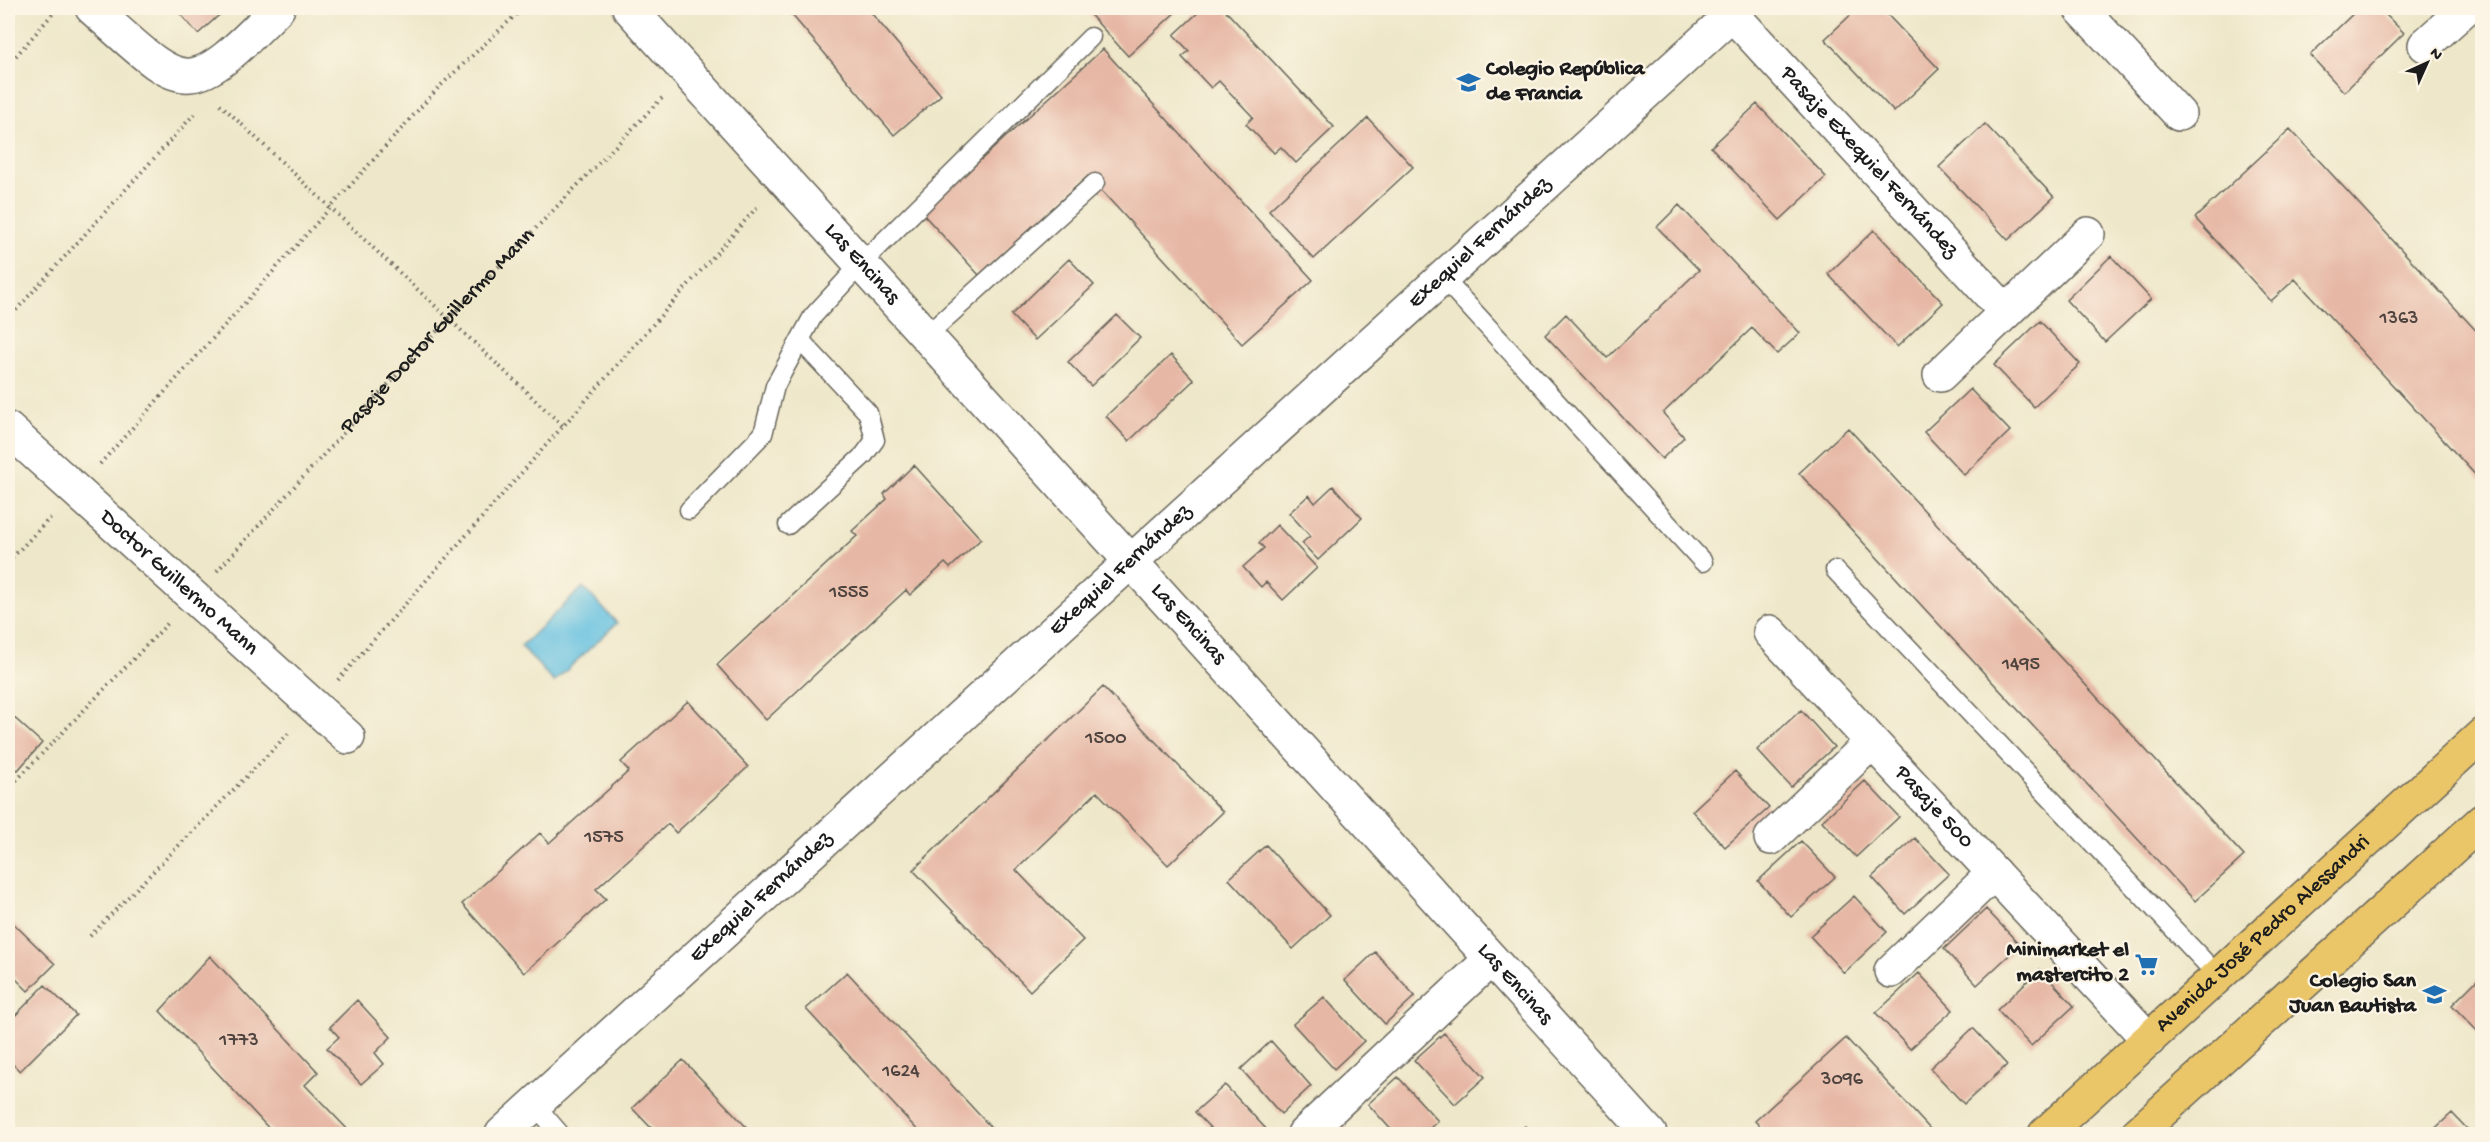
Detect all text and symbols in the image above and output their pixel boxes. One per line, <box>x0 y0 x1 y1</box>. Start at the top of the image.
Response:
north arrow <box>2397 33 2457 93</box>
text: N <box>2425 44 2446 66</box>
place label: Colegio República de Francia <box>1485 57 1646 108</box>
street label: Pasaje Exequiel Fernández <box>1773 61 1964 265</box>
school or university icon: Colegio República de Francia <box>1455 70 1481 96</box>
street label: Exequiel Fernández <box>1404 171 1558 315</box>
street label: Las Encinas <box>818 218 906 311</box>
street label: Pasaje Doctor Guillermo Mann <box>335 223 542 441</box>
house number: 1363 <box>2379 308 2418 331</box>
street label: Exequiel Fernández <box>1044 498 1199 642</box>
street label: Doctor Guillermo Mann <box>92 504 264 662</box>
street label: Las Encinas <box>1144 578 1232 671</box>
house number: 1555 <box>828 582 869 605</box>
house number: 1495 <box>2001 654 2040 677</box>
house number: 1500 <box>1084 728 1127 751</box>
street label: Pasaje 500 <box>1888 760 1978 855</box>
street label: Exequiel Fernández <box>685 825 839 969</box>
house number: 1575 <box>583 827 624 850</box>
street label: Avenida José Pedro Alessandri <box>2151 830 2376 1039</box>
street label: Las Encinas <box>1471 938 1558 1031</box>
place label: Minimarket el mastercito 2 <box>2007 938 2129 989</box>
supermarket icon: Minimarket el mastercito 2 <box>2134 951 2160 977</box>
place label: Colegio San Juan Bautista <box>2288 969 2418 1020</box>
school or university icon: Colegio San Juan Bautista <box>2421 982 2447 1008</box>
house number: 1773 <box>218 1030 259 1053</box>
house number: 1624 <box>881 1061 920 1084</box>
house number: 3096 <box>1820 1069 1864 1092</box>

